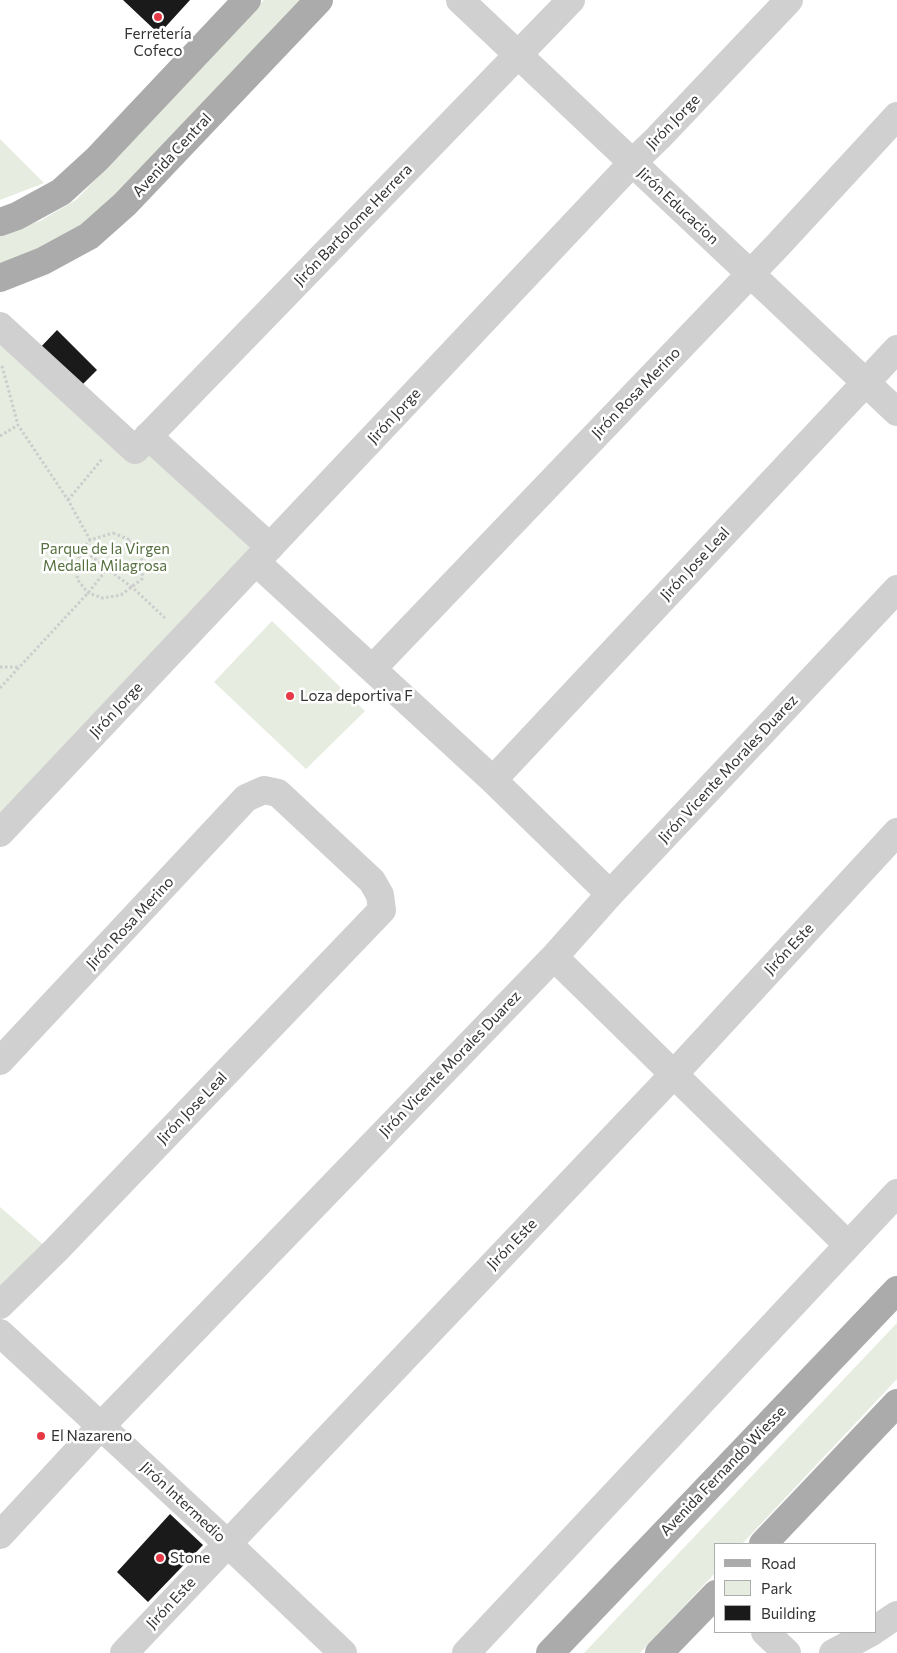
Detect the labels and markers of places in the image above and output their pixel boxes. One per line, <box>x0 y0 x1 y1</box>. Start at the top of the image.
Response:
marker: Ferretería Cofeco <box>152 11 164 23</box>
place label: Ferretería Cofeco <box>124 25 192 60</box>
place label: Loza deportiva F <box>300 687 413 705</box>
marker: Loza deportiva F <box>284 690 296 702</box>
place label: El Nazareno <box>51 1427 132 1445</box>
marker: El Nazareno <box>35 1430 47 1442</box>
place label: Stone <box>170 1549 210 1567</box>
marker: Stone <box>154 1552 166 1564</box>

